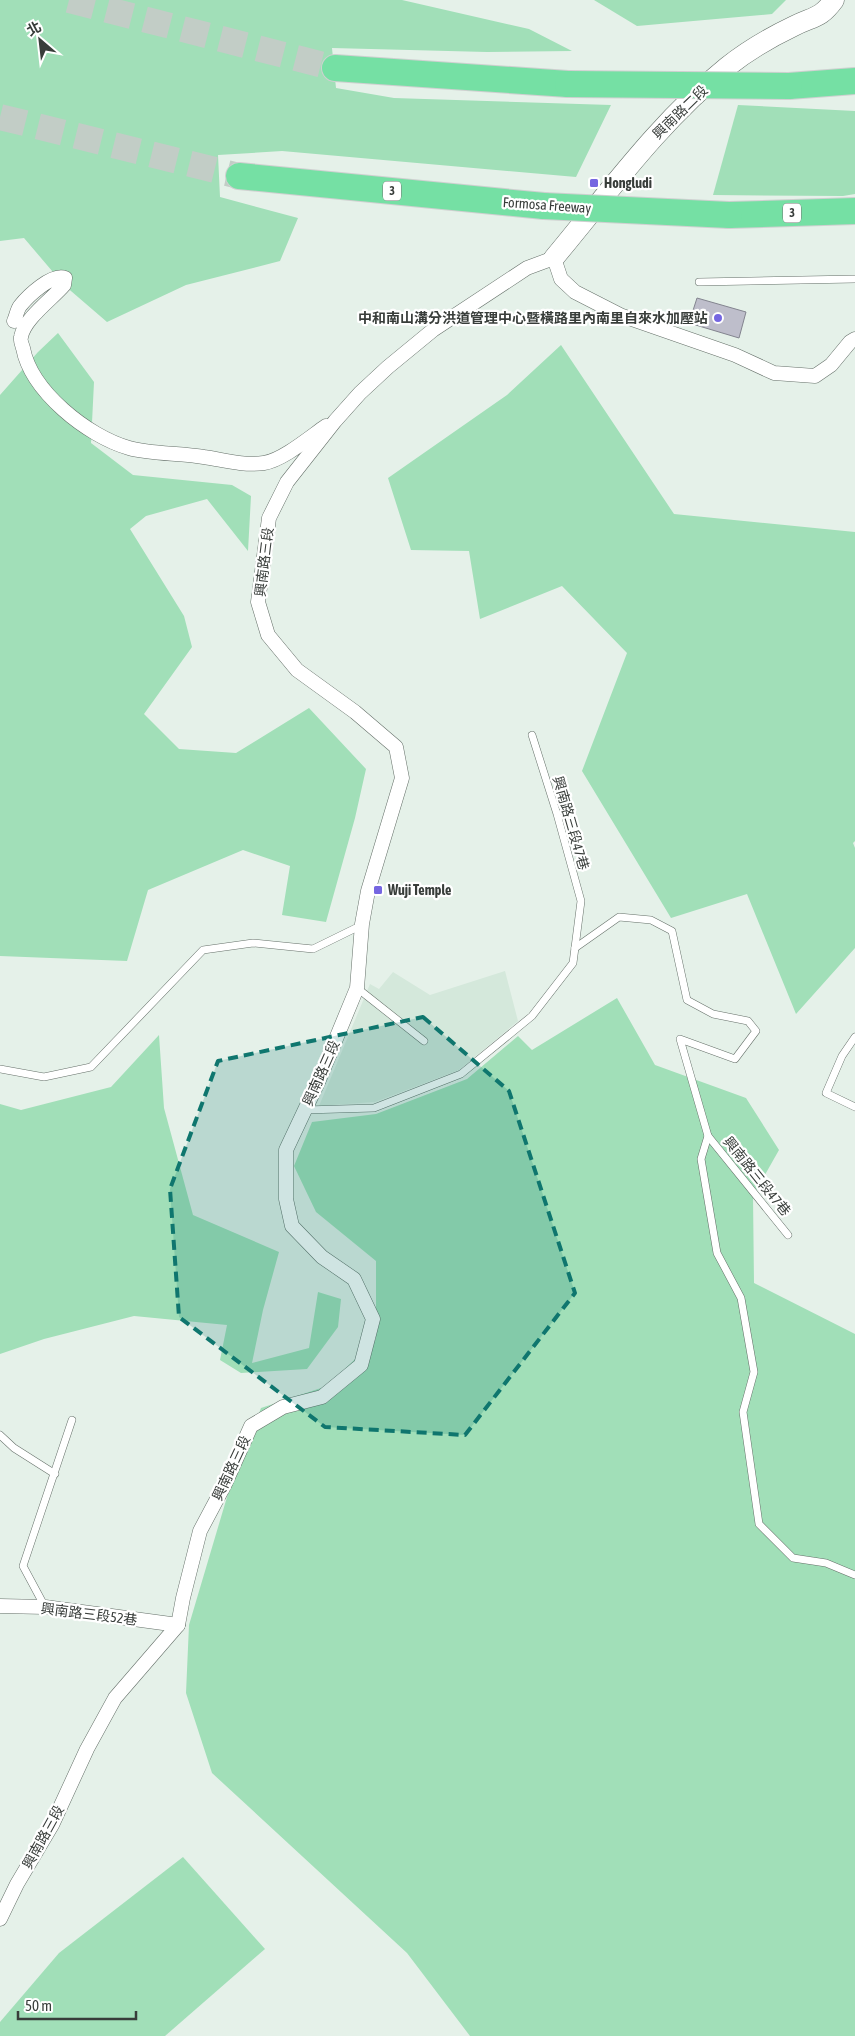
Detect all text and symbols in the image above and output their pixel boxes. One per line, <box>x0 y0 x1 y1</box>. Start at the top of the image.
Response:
north arrow <box>15 15 65 65</box>
text: 北 <box>24 18 44 39</box>
street label: 興南路二段 <box>649 82 711 142</box>
place label: Hongludi <box>604 175 652 191</box>
marker: Hongludi <box>588 177 600 189</box>
road number: 3 <box>383 182 401 200</box>
street label: Formosa Freeway <box>502 194 592 216</box>
road number: 3 <box>783 204 801 222</box>
place label: 中和南山溝分洪道管理中心暨橫路里內南里自來水加壓站 <box>358 310 708 326</box>
marker: 中和南山溝分洪道管理中心暨橫路里內南里自來水加壓站 <box>712 312 724 324</box>
street label: 興南路三段 <box>252 526 276 598</box>
street label: 興南路三段47巷 <box>550 774 592 872</box>
place label: Wuji Temple <box>387 882 451 898</box>
marker: Wuji Temple <box>372 884 384 896</box>
street label: 興南路三段 <box>299 1038 343 1108</box>
street label: 興南路三段47巷 <box>720 1133 794 1219</box>
street label: 興南路三段 <box>209 1433 253 1503</box>
street label: 興南路三段52巷 <box>40 1600 138 1628</box>
street label: 興南路三段 <box>19 1803 67 1871</box>
scale bar <box>18 1988 135 2020</box>
text: 50 m <box>25 1997 52 2014</box>

